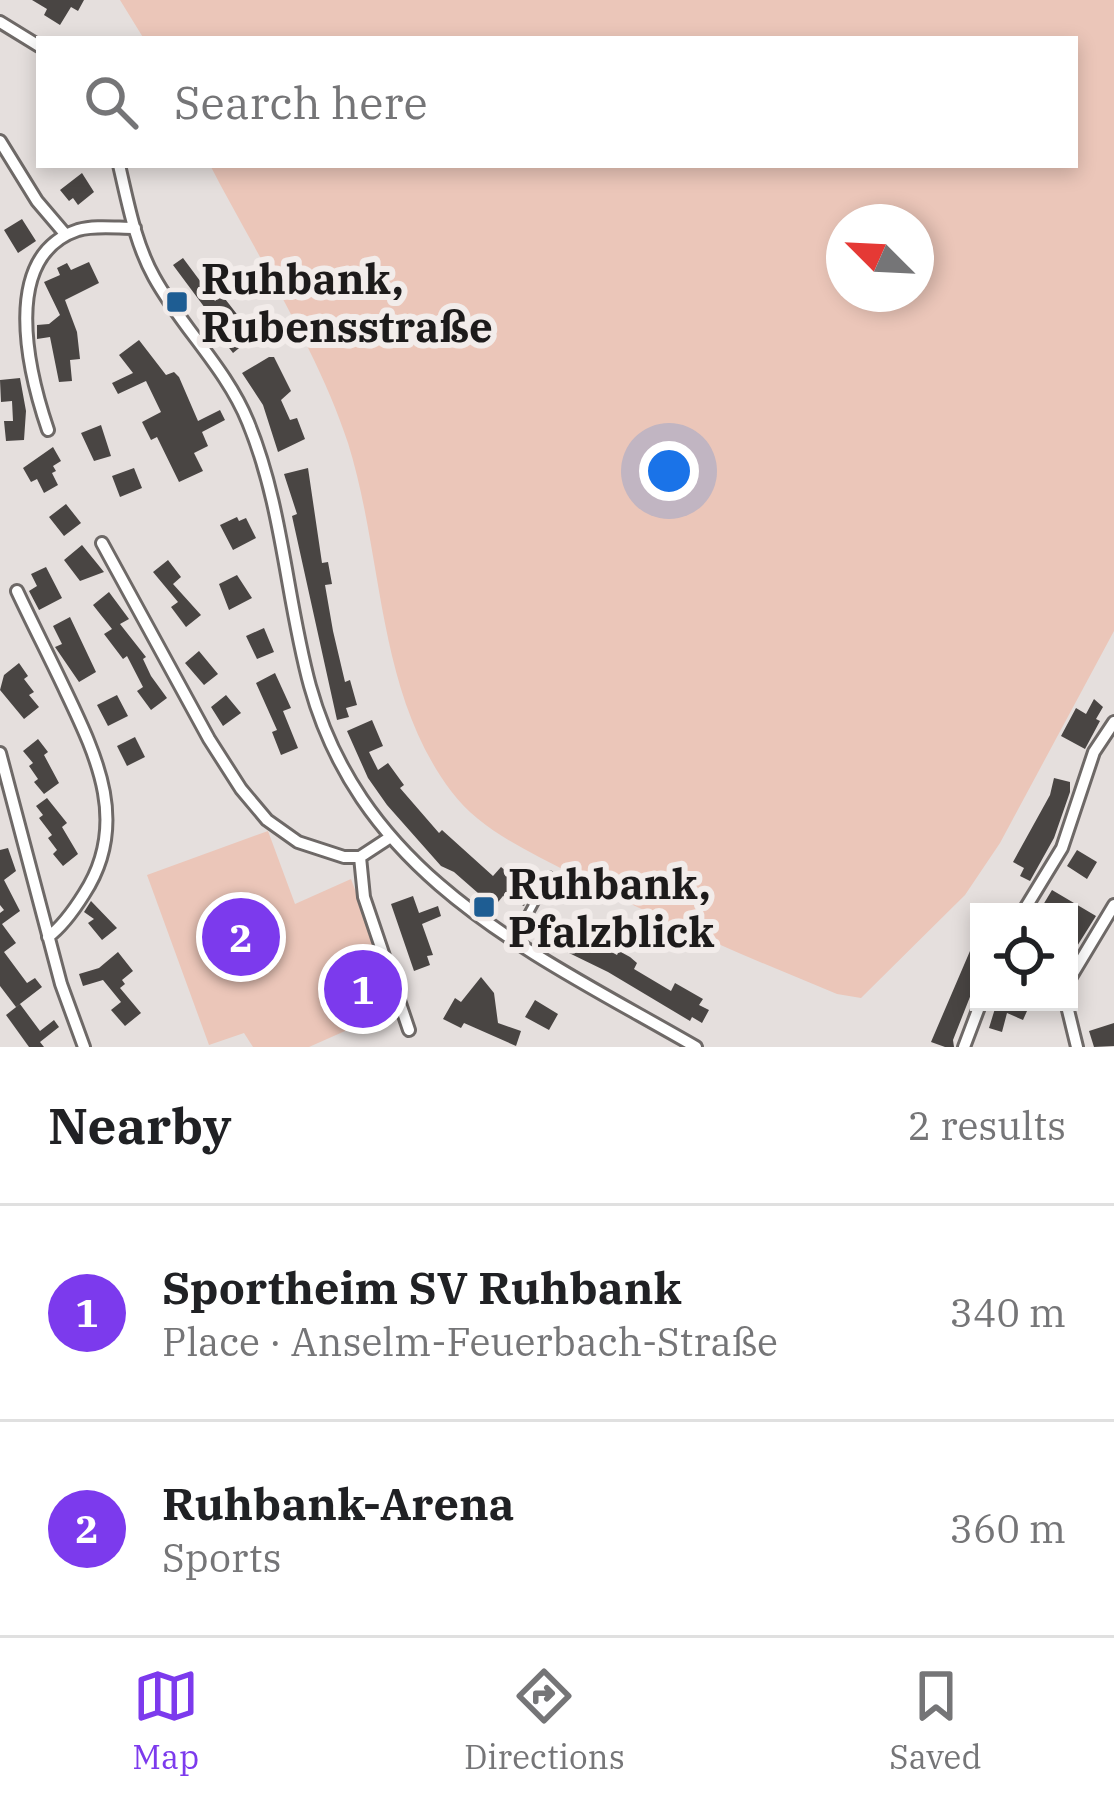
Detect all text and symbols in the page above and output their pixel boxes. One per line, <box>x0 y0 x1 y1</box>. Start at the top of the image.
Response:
search box <box>36 36 1078 168</box>
icon: search <box>78 69 144 135</box>
text: Search here <box>174 73 428 131</box>
north arrow <box>826 204 934 312</box>
place label: Ruhbank, Rubensstraße <box>201 251 493 354</box>
marker: Ruhbank, Rubensstraße <box>164 289 190 315</box>
your location <box>639 441 699 501</box>
place label: Ruhbank, Pfalzblick <box>508 856 714 959</box>
pin: 2 <box>202 892 280 982</box>
marker: Ruhbank, Pfalzblick <box>471 894 497 920</box>
map controls <box>970 903 1078 1011</box>
button: locate <box>970 903 1078 1011</box>
pin: 1 <box>324 944 402 1034</box>
text: Nearby <box>48 1092 232 1158</box>
text: 2 results <box>908 1100 1066 1151</box>
text: Sportheim SV Ruhbank <box>162 1258 681 1316</box>
text: 1 <box>75 1287 99 1338</box>
text: 340 m <box>950 1287 1066 1338</box>
text: Place · Anselm-Feuerbach-Straße <box>162 1316 778 1367</box>
text: Ruhbank-Arena <box>162 1474 515 1532</box>
text: 2 <box>75 1503 99 1554</box>
text: 360 m <box>950 1503 1066 1554</box>
text: Sports <box>162 1532 282 1583</box>
tab: Map <box>132 1663 199 1778</box>
tab: Directions <box>464 1663 625 1778</box>
tab: Saved <box>889 1663 982 1778</box>

